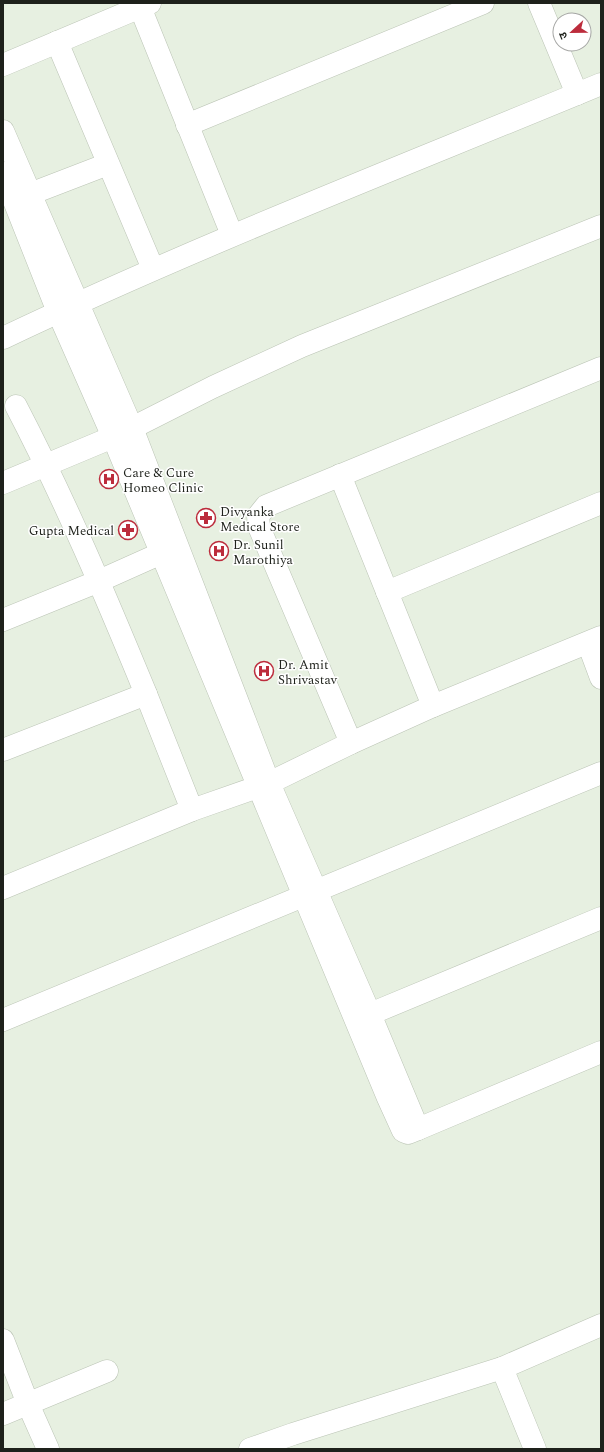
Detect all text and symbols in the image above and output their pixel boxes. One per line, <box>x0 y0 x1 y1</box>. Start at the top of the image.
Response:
north arrow <box>552 12 592 52</box>
text: उ <box>554 29 572 42</box>
place label: Care & Cure Homeo Clinic <box>123 463 203 498</box>
hospital icon: Care & Cure Homeo Clinic <box>98 468 120 490</box>
place label: Divyanka Medical Store <box>220 502 300 537</box>
pharmacy icon: Divyanka Medical Store <box>195 507 217 529</box>
pharmacy icon: Gupta Medical <box>117 519 139 541</box>
place label: Gupta Medical <box>29 521 114 541</box>
place label: Dr. Sunil Marothiya <box>233 535 293 570</box>
hospital icon: Dr. Sunil Marothiya <box>208 540 230 562</box>
place label: Dr. Amit Shrivastav <box>278 655 338 690</box>
hospital icon: Dr. Amit Shrivastav <box>253 660 275 682</box>

